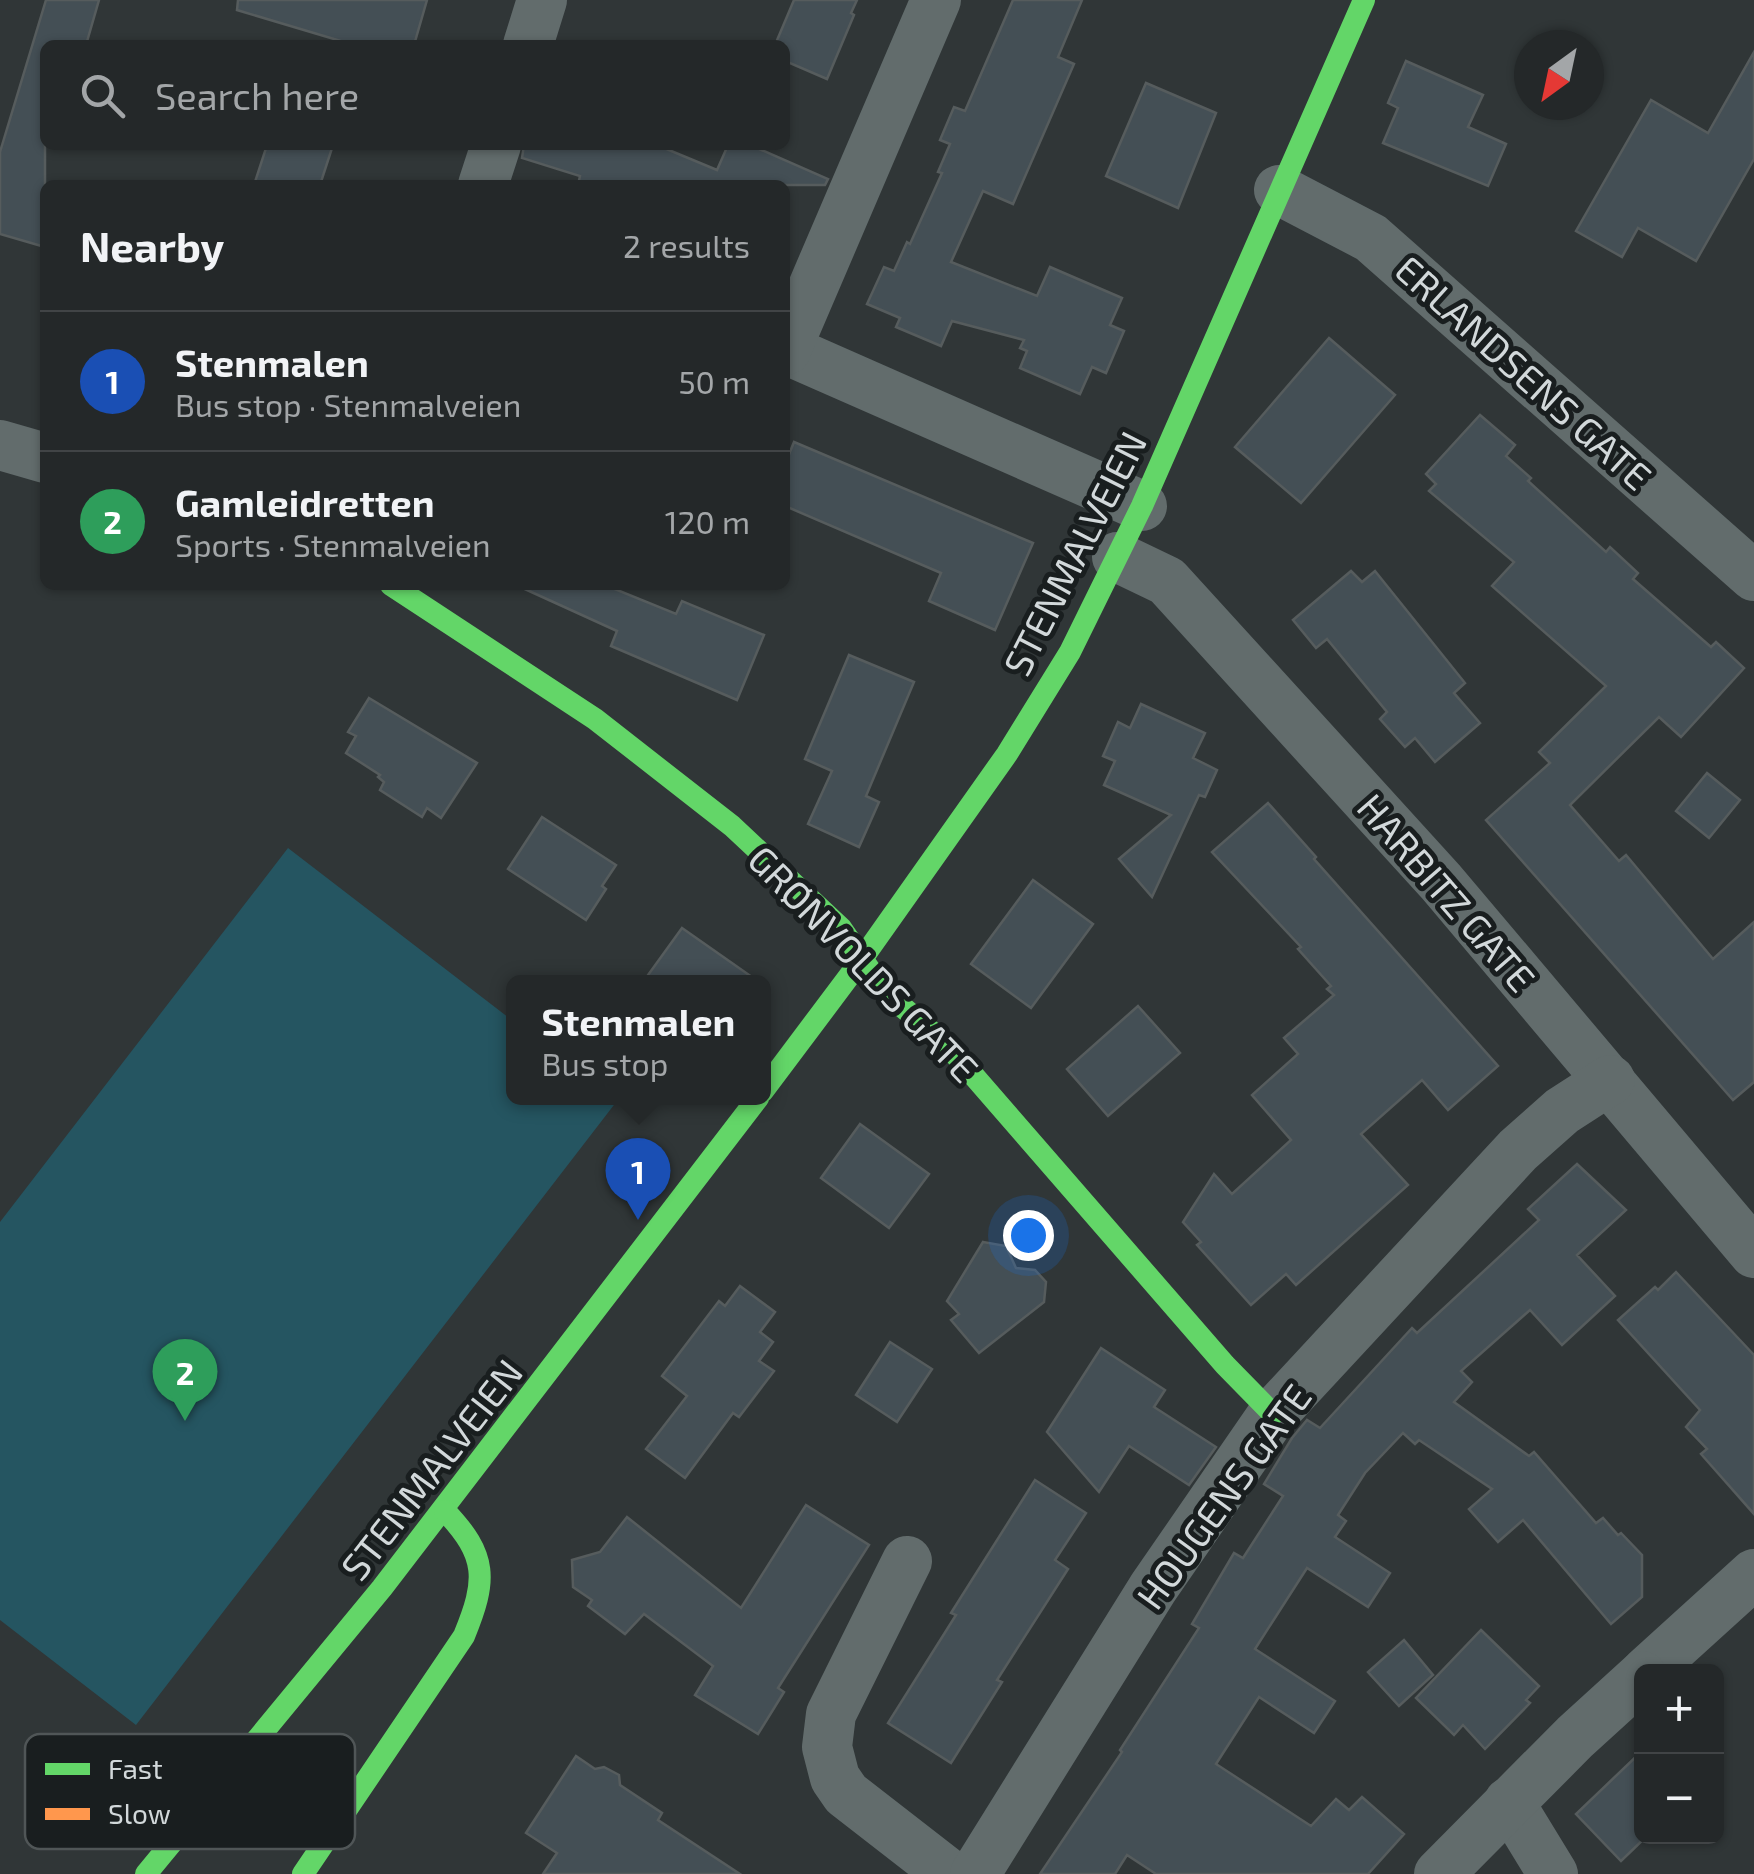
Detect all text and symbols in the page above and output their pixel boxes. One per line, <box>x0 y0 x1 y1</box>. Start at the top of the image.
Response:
north arrow <box>1514 30 1604 120</box>
search box <box>40 40 790 150</box>
icon: search <box>75 68 130 123</box>
text: Search here <box>155 72 359 118</box>
text: Nearby <box>80 220 224 270</box>
text: 2 results <box>623 226 750 264</box>
street label: ERLANDSENS GATE <box>1387 245 1661 499</box>
text: Stenmalen <box>175 339 369 385</box>
text: 1 <box>106 362 119 400</box>
text: 50 m <box>678 362 750 400</box>
text: Bus stop · Stenmalveien <box>175 385 521 423</box>
street label: STENMALVEIEN <box>993 423 1155 683</box>
text: Gamleidretten <box>175 479 435 525</box>
text: 2 <box>103 502 122 540</box>
text: 120 m <box>665 502 750 540</box>
text: Sports · Stenmalveien <box>175 525 491 563</box>
street label: HARBITZ GATE <box>1349 784 1545 1000</box>
street label: GRØNVOLDS GATE <box>740 835 988 1091</box>
popup <box>506 975 771 1105</box>
text: Stenmalen <box>542 998 735 1044</box>
text: Bus stop <box>542 1044 668 1082</box>
pin: 1 <box>606 1138 670 1220</box>
your location <box>1003 1210 1054 1261</box>
pin: 2 <box>152 1338 218 1421</box>
street label: STENMALVEIEN <box>331 1350 531 1588</box>
street label: HOUGENS GATE <box>1126 1375 1320 1617</box>
map controls <box>1634 1664 1724 1844</box>
button: + <box>1634 1664 1724 1754</box>
legend <box>25 1734 355 1849</box>
text: Fast <box>108 1751 163 1785</box>
button: − <box>1634 1754 1724 1844</box>
text: Slow <box>108 1796 171 1830</box>

